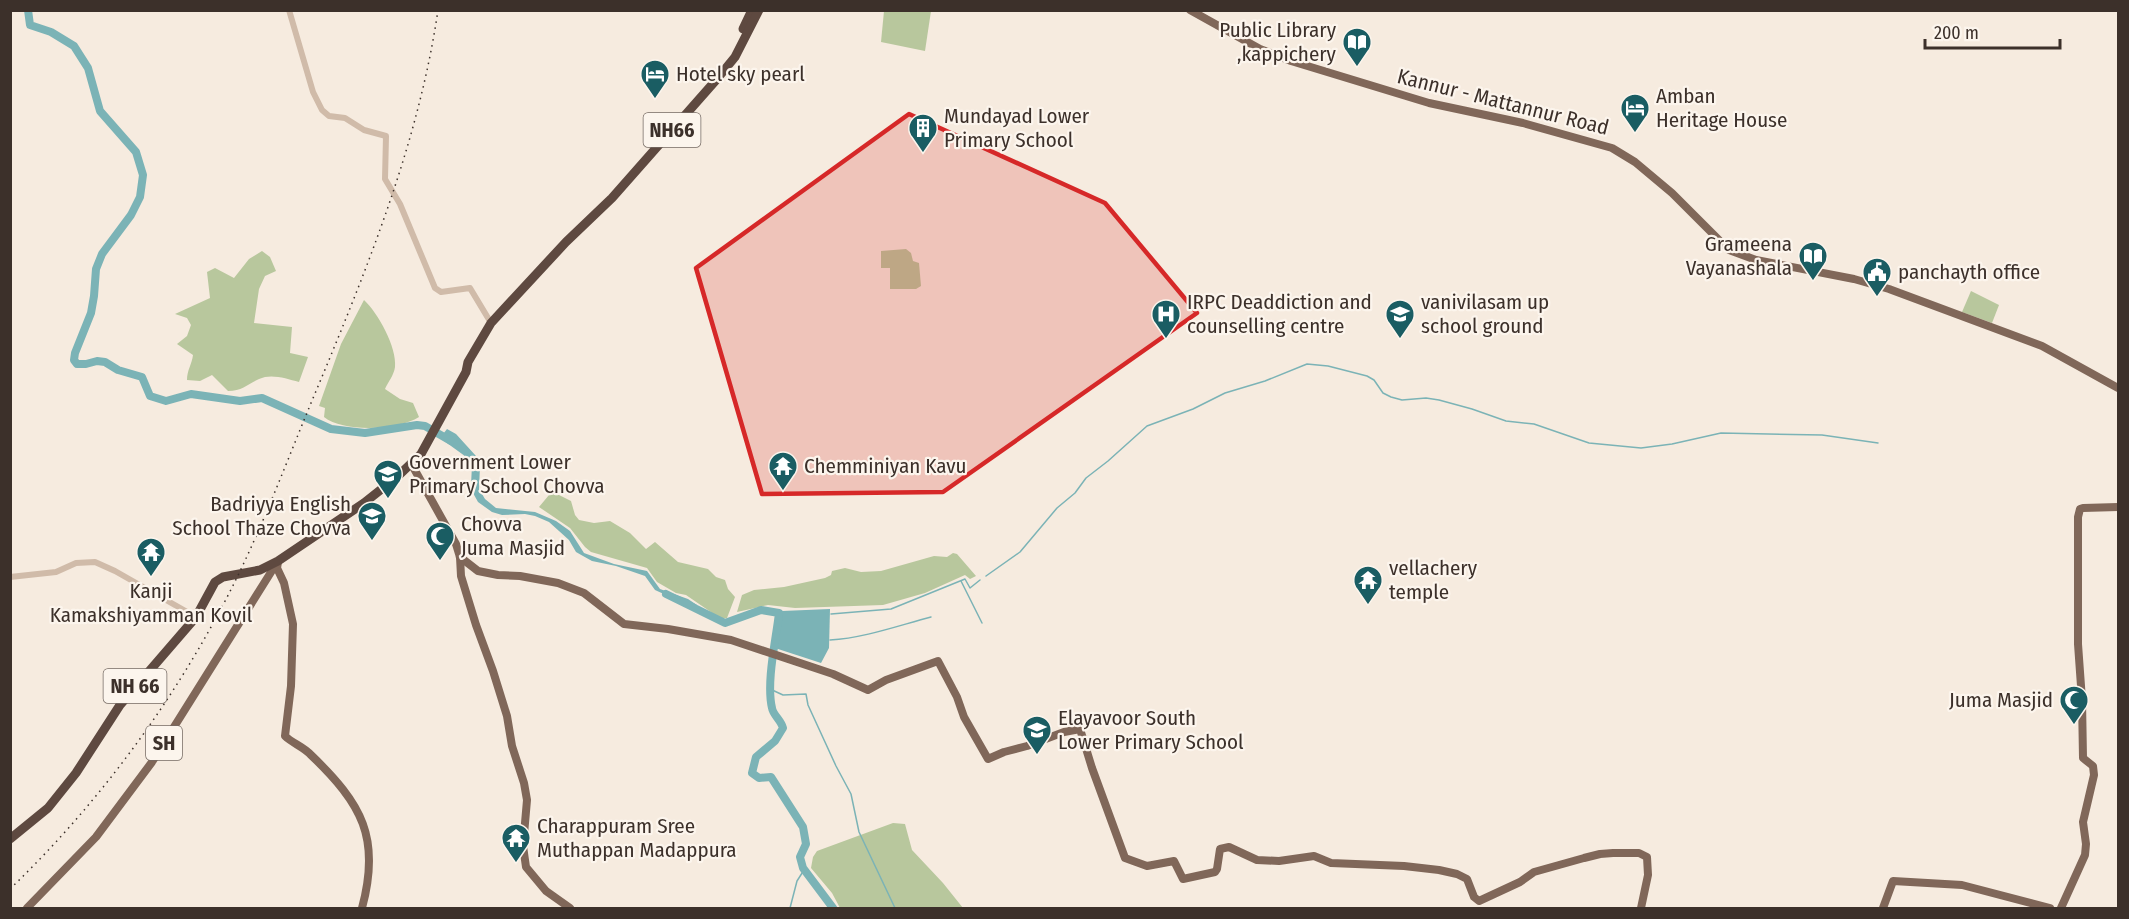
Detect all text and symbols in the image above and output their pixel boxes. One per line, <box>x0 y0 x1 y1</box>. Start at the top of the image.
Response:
scale bar <box>1925 12 2060 50</box>
place label: Public Library ,kappichery <box>1219 17 1337 67</box>
text: 200 m <box>1934 22 1979 44</box>
library icon: Public Library ,kappichery <box>1341 26 1373 68</box>
hotel icon: Hotel sky pearl <box>639 58 671 100</box>
place label: Hotel sky pearl <box>676 61 805 87</box>
street label: Kannur - Mattannur Road <box>1394 63 1612 141</box>
place label: Amban Heritage House <box>1656 83 1787 133</box>
hotel icon: Amban Heritage House <box>1619 92 1651 134</box>
place label: Mundayad Lower Primary School <box>944 103 1090 153</box>
building icon: Mundayad Lower Primary School <box>907 112 939 154</box>
road number: NH66 <box>644 113 700 147</box>
place label: Grameena Vayanashala <box>1686 231 1792 281</box>
library icon: Grameena Vayanashala <box>1797 240 1829 282</box>
public building icon: panchayth office <box>1861 256 1893 298</box>
place label: panchayth office <box>1898 259 2040 285</box>
place label: IRPC Deaddiction and counselling centre <box>1187 289 1372 339</box>
place label: vanivilasam up school ground <box>1421 289 1549 339</box>
hospital icon: IRPC Deaddiction and counselling centre <box>1150 298 1182 340</box>
school or university icon: vanivilasam up school ground <box>1384 298 1416 340</box>
place label: Government Lower Primary School Chovva <box>409 449 604 499</box>
temple icon: Chemminiyan Kavu <box>767 450 799 492</box>
place label: Chemminiyan Kavu <box>804 453 966 479</box>
school or university icon: Government Lower Primary School Chovva <box>372 458 404 500</box>
place label: Badriyya English School Thaze Chovva <box>172 491 351 541</box>
school or university icon: Badriyya English School Thaze Chovva <box>356 500 388 542</box>
place label: Chovva Juma Masjid <box>461 511 565 561</box>
mosque icon: Chovva Juma Masjid <box>424 520 456 562</box>
temple icon: Kanji Kamakshiyamman Kovil <box>135 536 167 578</box>
place label: vellachery temple <box>1389 555 1478 605</box>
temple icon: vellachery temple <box>1352 564 1384 606</box>
place label: Kanji Kamakshiyamman Kovil <box>50 578 253 628</box>
road number: NH 66 <box>104 669 166 703</box>
mosque icon: Juma Masjid <box>2058 684 2090 726</box>
place label: Juma Masjid <box>1949 687 2053 713</box>
place label: Elayavoor South Lower Primary School <box>1058 705 1244 755</box>
school or university icon: Elayavoor South Lower Primary School <box>1021 714 1053 756</box>
road number: SH <box>146 726 182 760</box>
place label: Charappuram Sree Muthappan Madappura <box>537 813 737 863</box>
temple icon: Charappuram Sree Muthappan Madappura <box>500 822 532 864</box>

